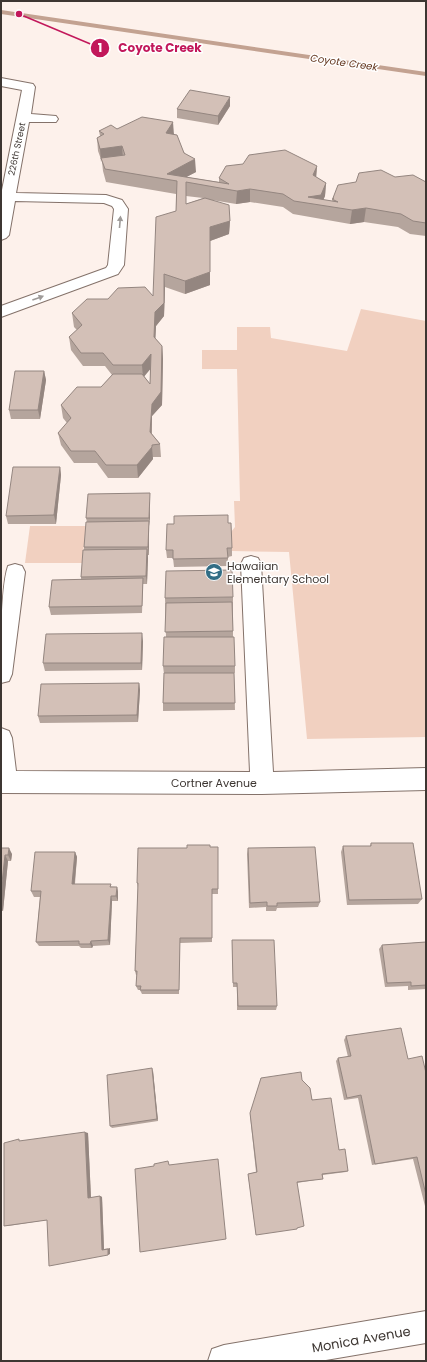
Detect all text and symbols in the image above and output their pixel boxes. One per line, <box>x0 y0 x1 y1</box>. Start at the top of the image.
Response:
callout: Coyote Creek <box>90 36 209 60</box>
text: 1 <box>98 39 102 56</box>
text: Coyote Creek <box>118 39 202 56</box>
water label: Coyote Creek <box>309 50 379 75</box>
street label: 226th Street <box>6 121 28 177</box>
one-way arrow <box>116 216 123 228</box>
one-way arrow <box>32 295 44 301</box>
place label: Hawaiian Elementary School <box>227 558 329 587</box>
school or university icon: Hawaiian Elementary School <box>204 562 224 582</box>
street label: Cortner Avenue <box>171 775 257 791</box>
street label: Monica Avenue <box>310 1321 412 1358</box>

